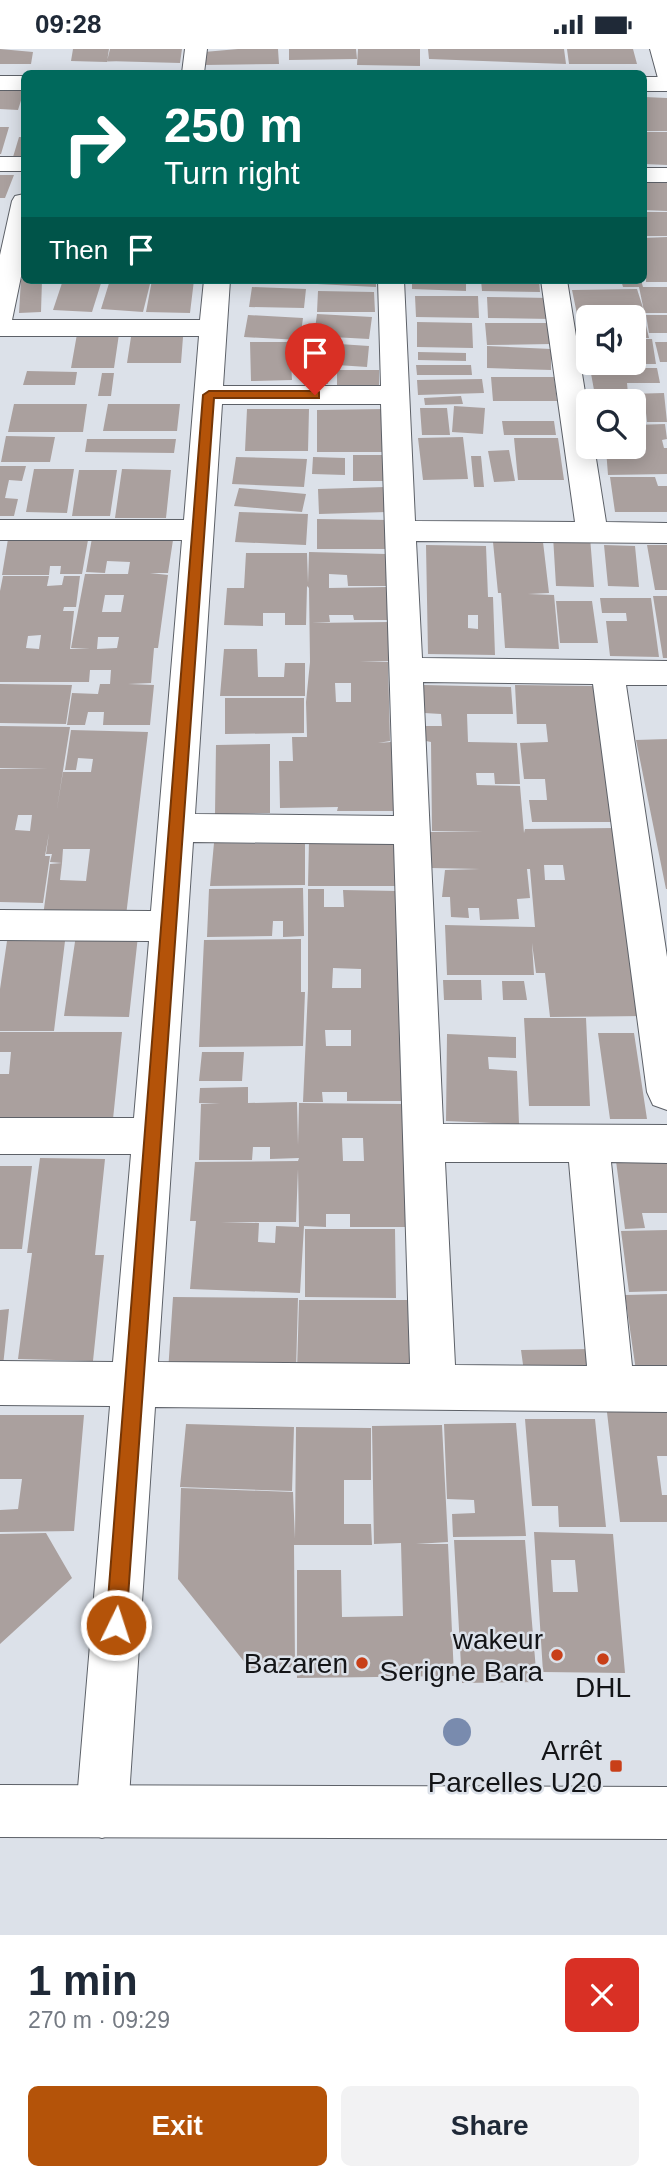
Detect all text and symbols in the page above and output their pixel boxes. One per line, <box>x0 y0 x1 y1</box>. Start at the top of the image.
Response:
text: 09:28 <box>35 9 102 39</box>
icon: right <box>49 98 140 189</box>
text: 250 m <box>164 98 303 152</box>
text: Turn right <box>164 155 300 191</box>
icon: arrive <box>122 231 160 269</box>
text: Then <box>49 235 108 265</box>
map controls <box>576 305 646 459</box>
button: sound <box>576 305 646 375</box>
pin <box>285 323 345 395</box>
icon: arrive <box>296 334 334 372</box>
button: search <box>576 389 646 459</box>
position arrow <box>79 1588 153 1662</box>
place label: wakeur Serigne Bara <box>380 1624 543 1687</box>
marker: wakeur Serigne Bara <box>549 1647 565 1663</box>
place label: Bazaren <box>244 1648 348 1679</box>
marker: DHL <box>595 1651 611 1667</box>
marker: Bazaren <box>354 1655 370 1671</box>
place label: DHL <box>575 1672 631 1703</box>
place label: Arrêt Parcelles U20 <box>428 1735 602 1798</box>
marker: Arrêt Parcelles U20 <box>608 1758 624 1774</box>
text: 1 min <box>28 1957 138 2004</box>
button: close <box>565 1958 639 2032</box>
text: 270 m · 09:29 <box>28 2007 170 2033</box>
button: Exit <box>28 2086 327 2166</box>
button: Share <box>341 2086 639 2166</box>

